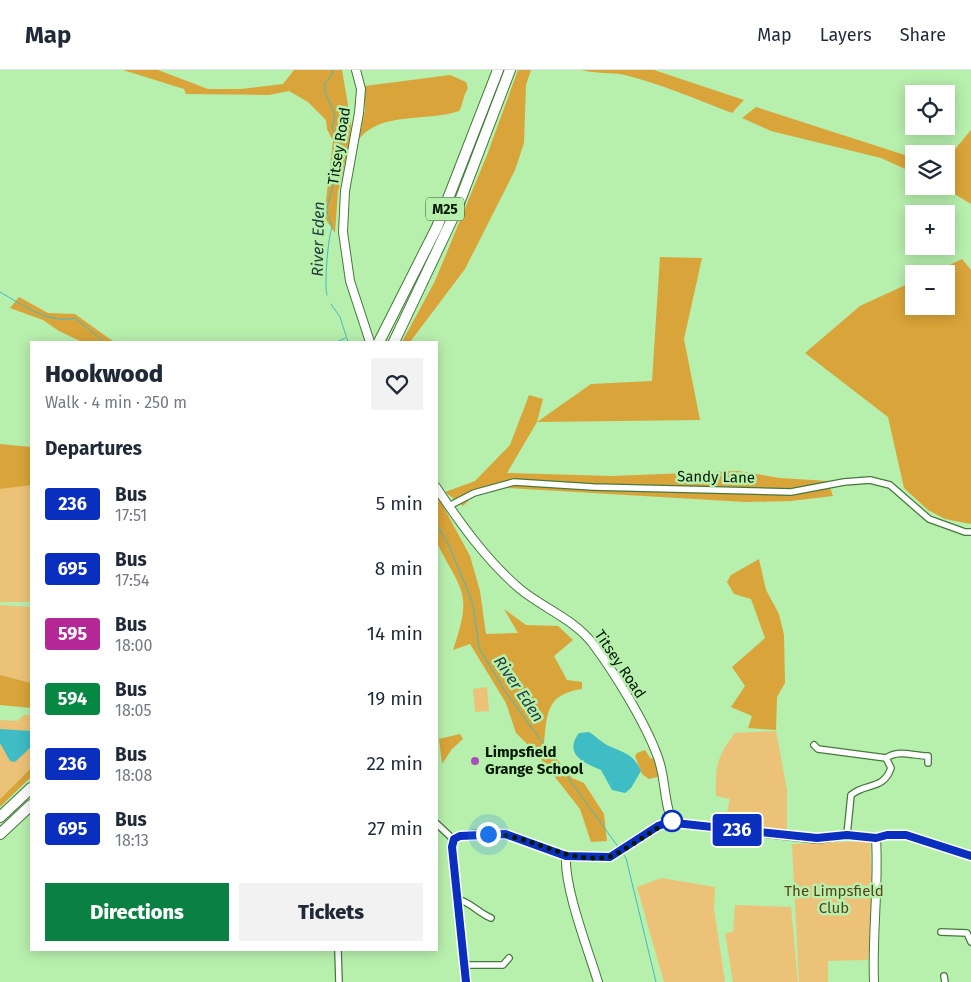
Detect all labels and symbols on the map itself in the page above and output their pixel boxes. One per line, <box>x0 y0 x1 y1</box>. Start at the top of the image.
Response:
street label: Titsey Road <box>324 106 354 186</box>
road number: M25 <box>426 198 464 220</box>
water label: River Eden <box>308 201 328 277</box>
street label: Sandy Lane <box>677 467 755 487</box>
street label: Titsey Road <box>591 626 649 702</box>
water label: River Eden <box>490 652 548 726</box>
place label: Limpsfield Grange School <box>485 743 584 778</box>
marker: Limpsfield Grange School <box>469 755 481 767</box>
unlabelled marker <box>661 810 683 832</box>
line badge: 236 <box>708 814 766 846</box>
your location <box>476 822 501 847</box>
park label: The Limpsfield Club <box>784 882 884 917</box>

